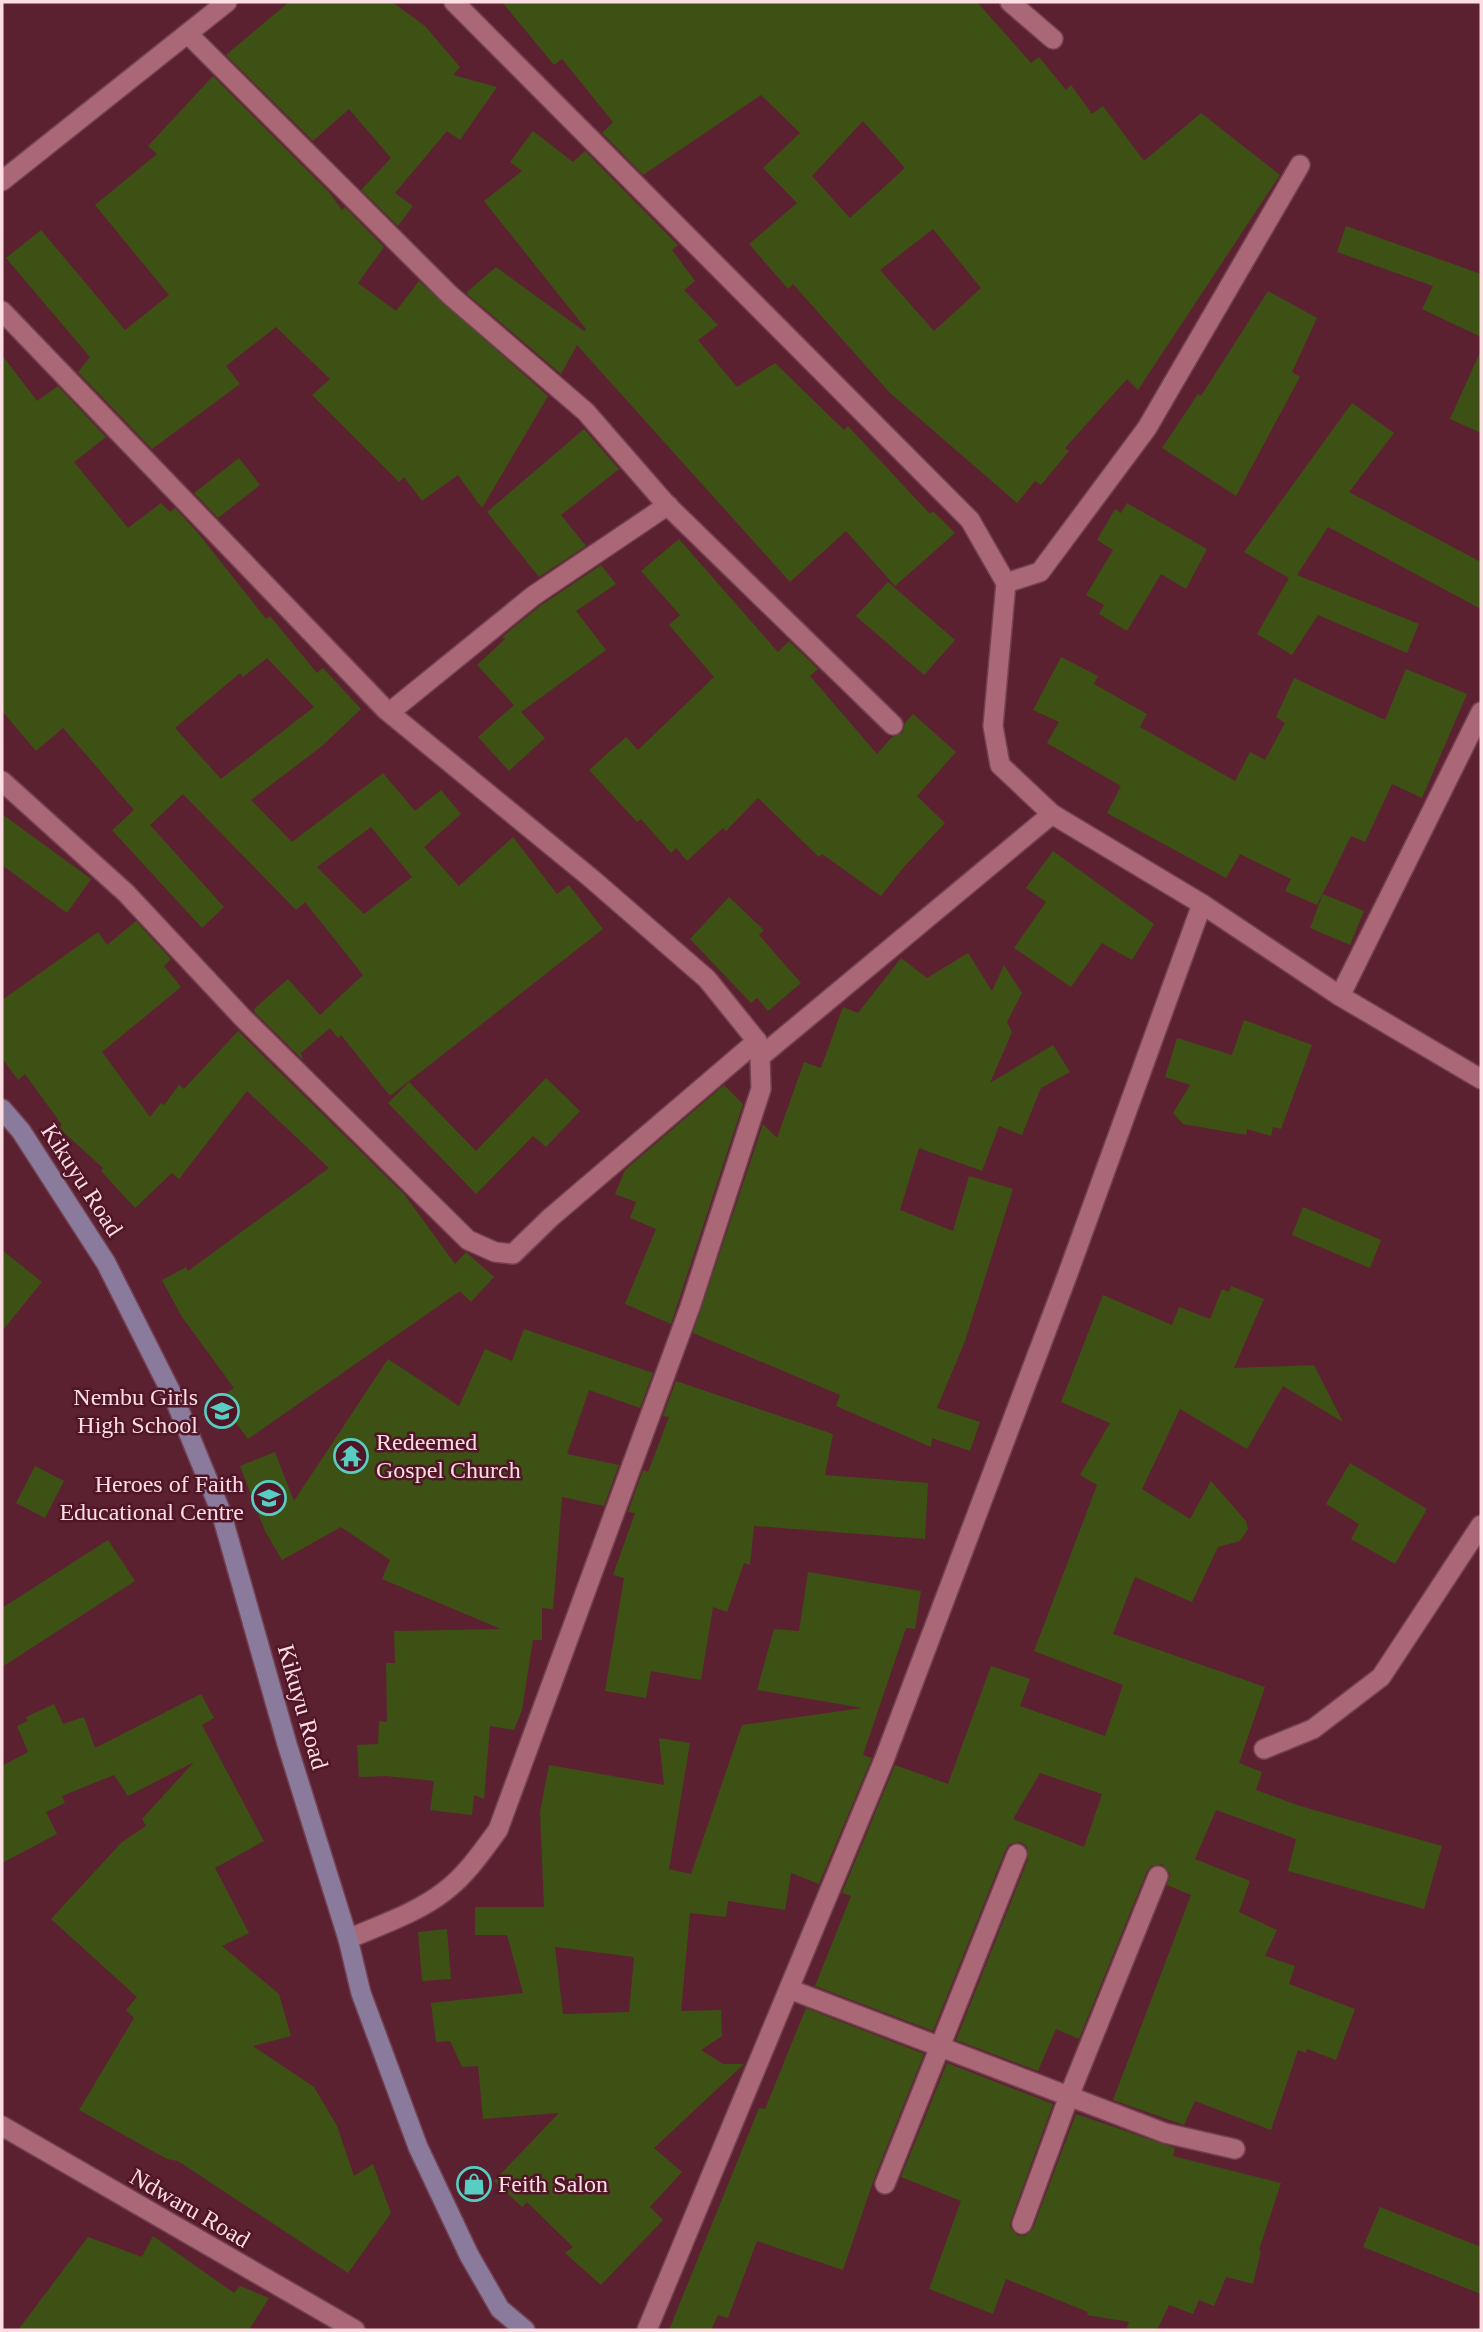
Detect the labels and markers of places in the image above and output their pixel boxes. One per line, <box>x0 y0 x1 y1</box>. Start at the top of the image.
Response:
place label: Nembu Girls High School <box>73 1384 198 1438</box>
school or university icon: Nembu Girls High School <box>203 1392 241 1430</box>
place label: Redeemed Gospel Church <box>376 1429 521 1483</box>
temple icon: Redeemed Gospel Church <box>332 1437 370 1475</box>
place label: Heroes of Faith Educational Centre <box>59 1471 244 1525</box>
school or university icon: Heroes of Faith Educational Centre <box>250 1479 288 1517</box>
shop icon: Feith Salon <box>455 2165 493 2203</box>
place label: Feith Salon <box>498 2171 608 2197</box>

